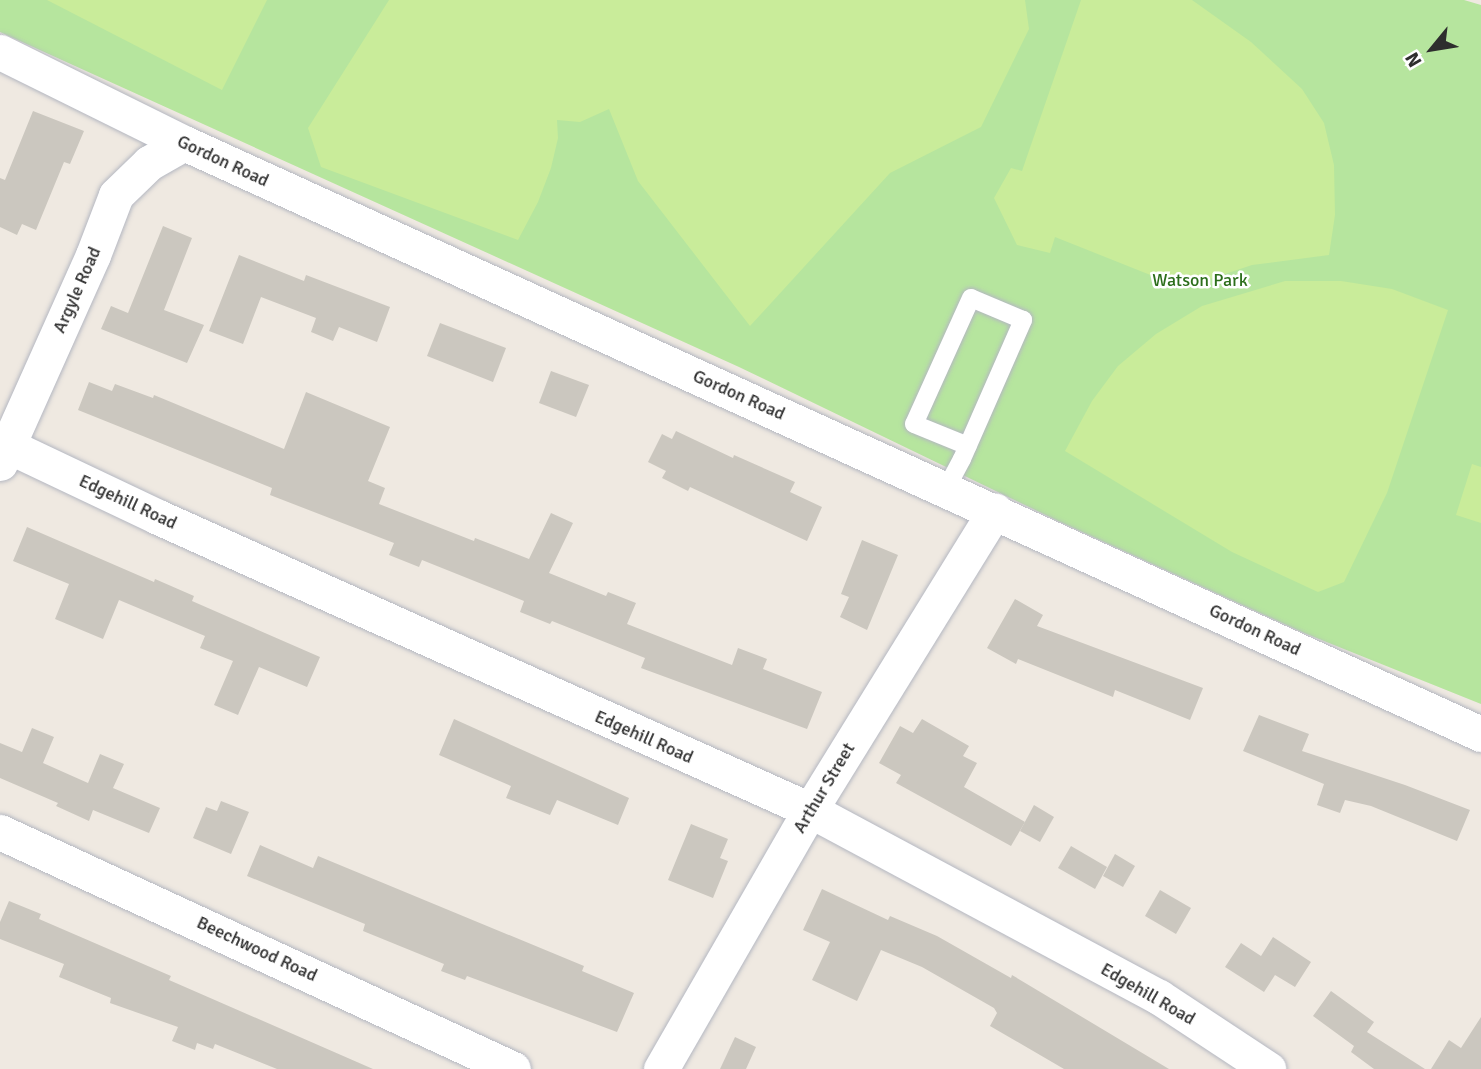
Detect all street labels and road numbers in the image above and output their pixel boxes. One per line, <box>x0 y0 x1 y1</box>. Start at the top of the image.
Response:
street label: Gordon Road <box>174 130 272 192</box>
street label: Argyle Road <box>48 244 106 336</box>
street label: Gordon Road <box>690 365 788 425</box>
street label: Edgehill Road <box>76 470 180 534</box>
street label: Gordon Road <box>1206 599 1304 661</box>
street label: Edgehill Road <box>591 706 697 768</box>
street label: Arthur Street <box>789 739 859 837</box>
street label: Beechwood Road <box>193 912 321 986</box>
street label: Edgehill Road <box>1097 958 1199 1030</box>

